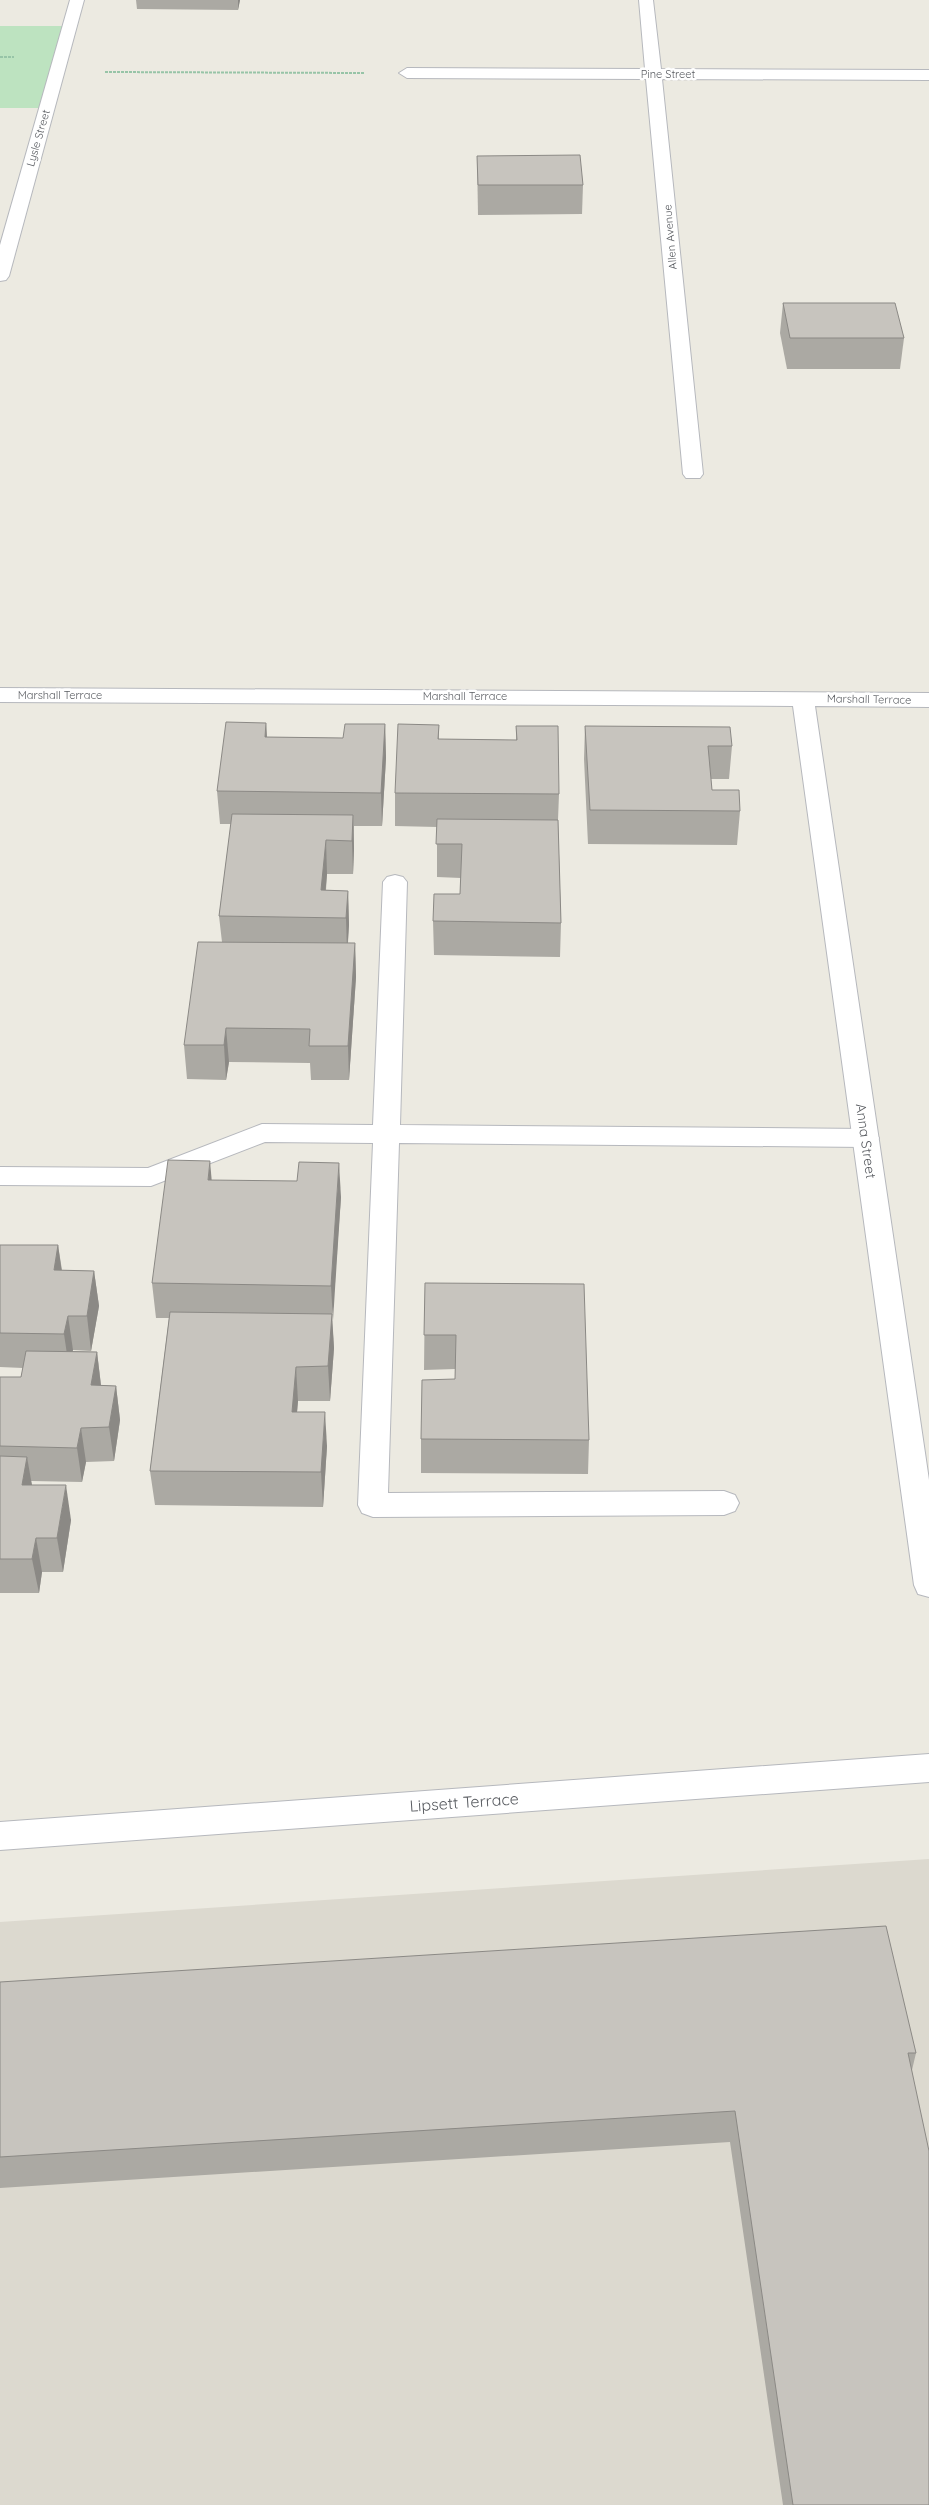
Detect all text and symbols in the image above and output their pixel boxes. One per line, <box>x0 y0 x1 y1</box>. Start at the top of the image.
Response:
street label: Pine Street <box>641 67 696 81</box>
street label: Lysle Street <box>23 108 53 168</box>
street label: Allen Avenue <box>660 204 680 270</box>
street label: Marshall Terrace <box>18 688 102 702</box>
street label: Marshall Terrace <box>423 689 507 703</box>
street label: Marshall Terrace <box>827 691 911 707</box>
street label: Anna Street <box>852 1102 880 1180</box>
street label: Lipsett Terrace <box>409 1788 519 1816</box>

